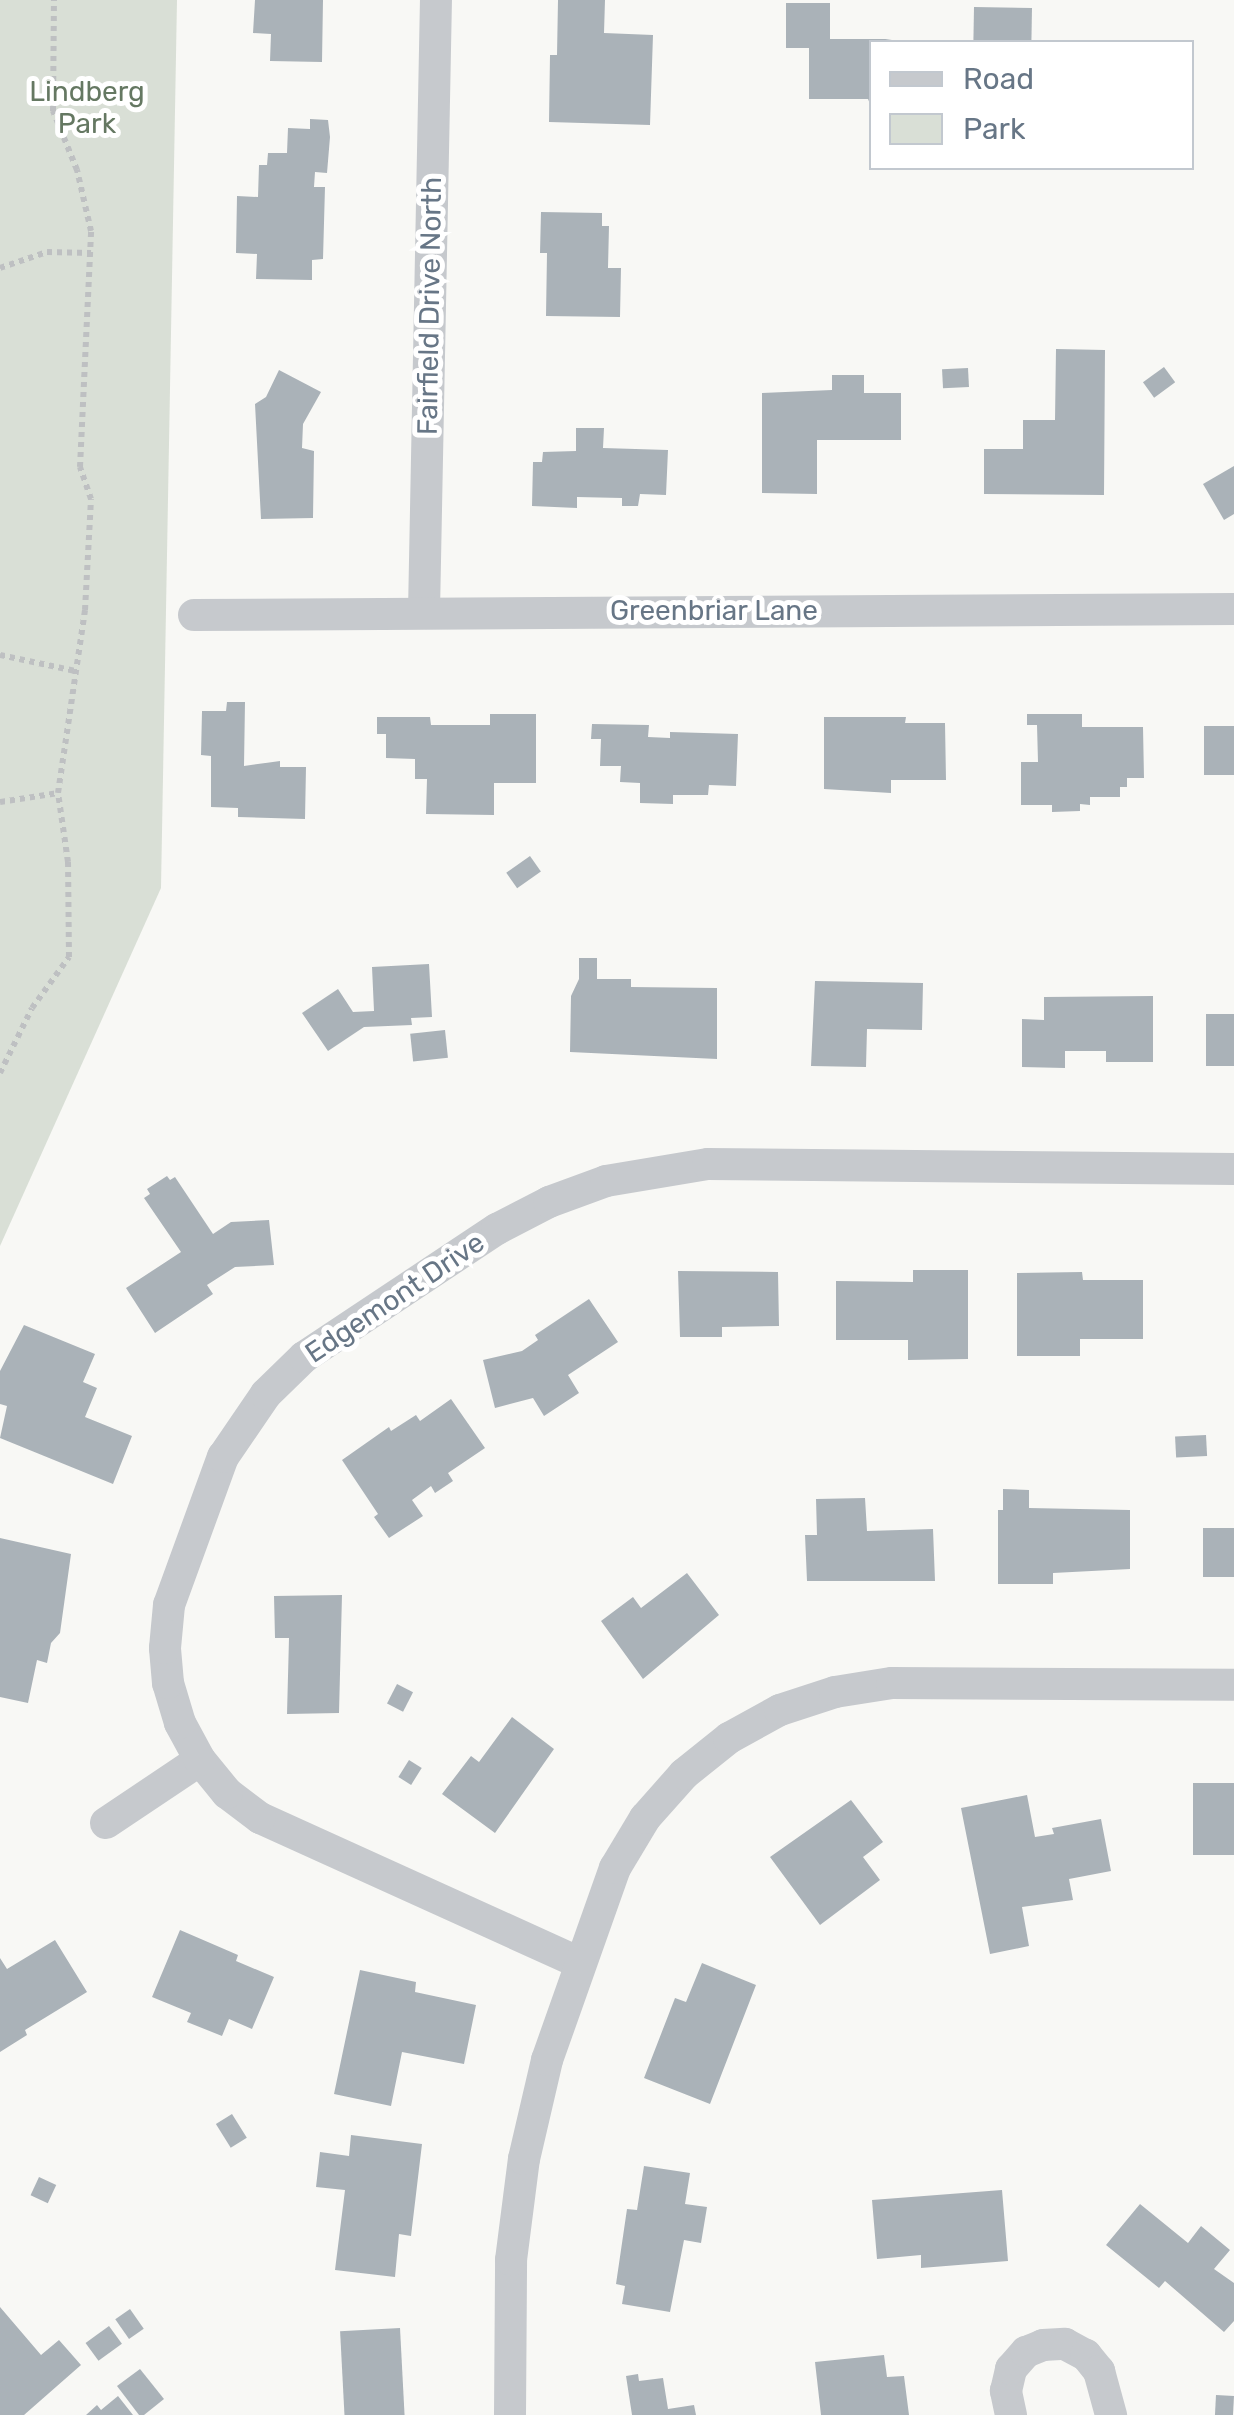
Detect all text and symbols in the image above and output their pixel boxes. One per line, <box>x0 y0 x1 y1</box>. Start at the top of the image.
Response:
legend <box>869 40 1194 170</box>
text: Road <box>963 61 1034 97</box>
park label: Lindberg Park <box>29 75 145 141</box>
text: Park <box>963 111 1025 147</box>
street label: Fairfield Drive North <box>411 177 449 435</box>
street label: Greenbriar Lane <box>610 594 818 628</box>
street label: Edgemont Drive <box>299 1226 491 1370</box>

